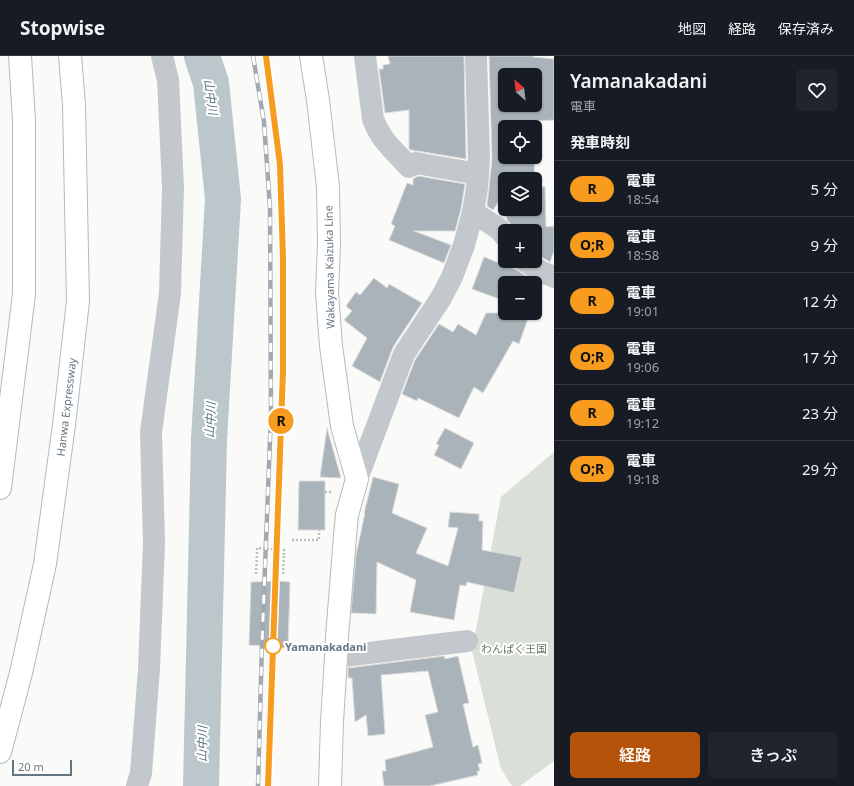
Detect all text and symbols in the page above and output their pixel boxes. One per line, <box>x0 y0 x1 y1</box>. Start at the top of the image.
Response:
text: Stopwise <box>20 15 105 41</box>
text: 地図 <box>678 19 706 38</box>
text: 経路 <box>728 19 756 38</box>
text: 保存済み <box>778 19 834 38</box>
north arrow <box>498 68 542 112</box>
map controls <box>498 68 542 320</box>
text: Yamanakadani <box>570 68 707 94</box>
button: heart <box>796 69 838 111</box>
water label: 山中川 <box>200 78 222 118</box>
text: 電車 <box>570 97 596 115</box>
button: locate <box>498 120 542 164</box>
text: 発車時刻 <box>570 132 630 152</box>
text: 電車 <box>626 170 656 190</box>
button: layers <box>498 172 542 216</box>
text: R <box>587 179 597 198</box>
text: 5 分 <box>811 179 838 199</box>
text: 18:54 <box>626 190 659 208</box>
street label: Wakayama Kaizuka Line <box>320 205 338 329</box>
button: + <box>498 224 542 268</box>
text: 電車 <box>626 226 656 246</box>
text: O;R <box>580 235 604 254</box>
text: 9 分 <box>811 235 838 255</box>
text: 18:58 <box>626 246 659 264</box>
button: − <box>498 276 542 320</box>
text: 電車 <box>626 282 656 302</box>
text: R <box>587 291 597 310</box>
text: 12 分 <box>802 291 838 311</box>
text: 19:01 <box>626 302 659 320</box>
text: 電車 <box>626 338 656 358</box>
text: O;R <box>580 347 604 366</box>
text: 17 分 <box>802 347 838 367</box>
street label: Hanwa Expressway <box>53 357 80 457</box>
text: 19:06 <box>626 358 659 376</box>
text: 電車 <box>626 394 656 414</box>
water label: 山中川 <box>201 400 220 438</box>
text: R <box>587 403 597 422</box>
text: 23 分 <box>802 403 838 423</box>
line badge: R <box>268 408 294 434</box>
text: R <box>276 411 286 430</box>
text: 19:12 <box>626 414 659 432</box>
text: 電車 <box>626 450 656 470</box>
text: O;R <box>580 459 604 478</box>
text: 29 分 <box>802 459 838 479</box>
text: 19:18 <box>626 470 659 488</box>
marker: Yamanakadani <box>264 637 282 655</box>
place label: Yamanakadani <box>285 639 366 654</box>
park label: わんぱく王国 <box>481 641 547 656</box>
water label: 山中川 <box>193 724 211 762</box>
button: 経路 <box>570 732 700 778</box>
button: きっぷ <box>708 732 838 778</box>
scale bar <box>12 758 72 777</box>
text: 20 m <box>18 759 44 774</box>

